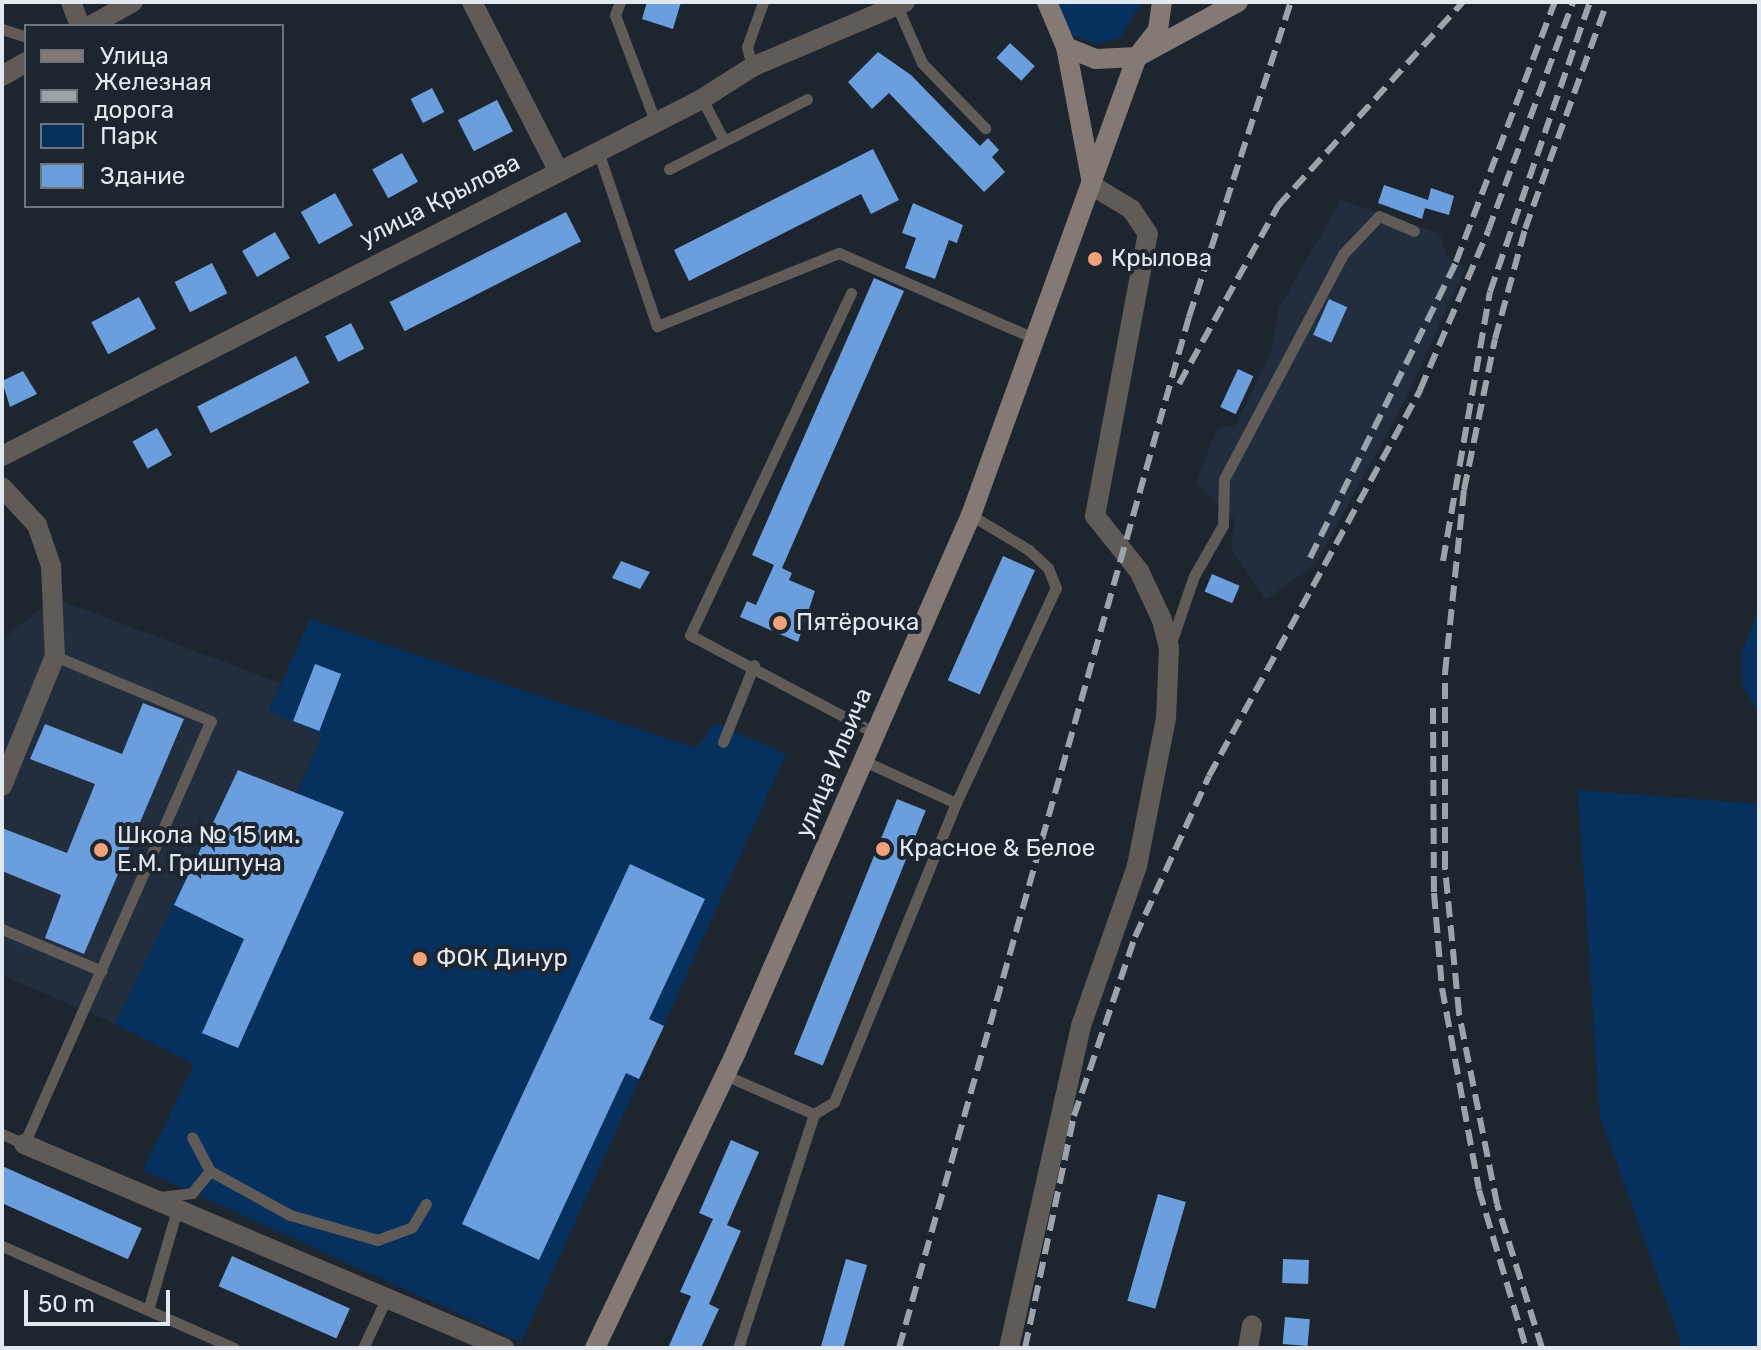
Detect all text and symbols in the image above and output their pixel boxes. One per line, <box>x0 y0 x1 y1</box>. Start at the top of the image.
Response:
legend <box>24 24 284 208</box>
text: Улица <box>100 42 169 70</box>
text: Железная дорога <box>94 68 212 124</box>
text: Парк <box>100 122 158 150</box>
street label: улица Крылова <box>355 148 525 254</box>
text: Здание <box>100 162 185 190</box>
place label: Крылова <box>1111 245 1212 273</box>
marker: Крылова <box>1086 250 1104 268</box>
place label: Пятёрочка <box>796 609 919 637</box>
marker: Пятёрочка <box>771 614 789 632</box>
street label: улица Ильича <box>790 684 878 842</box>
place label: Школа № 15 им. Е.М. Гришпуна <box>117 822 300 878</box>
place label: Красное & Белое <box>899 835 1095 863</box>
marker: Красное & Белое <box>874 840 892 858</box>
marker: Школа № 15 им. Е.М. Гришпуна <box>92 841 110 859</box>
place label: ФОК Динур <box>436 945 568 973</box>
marker: ФОК Динур <box>411 950 429 968</box>
scale bar <box>28 1274 174 1324</box>
text: 50 m <box>38 1290 95 1318</box>

